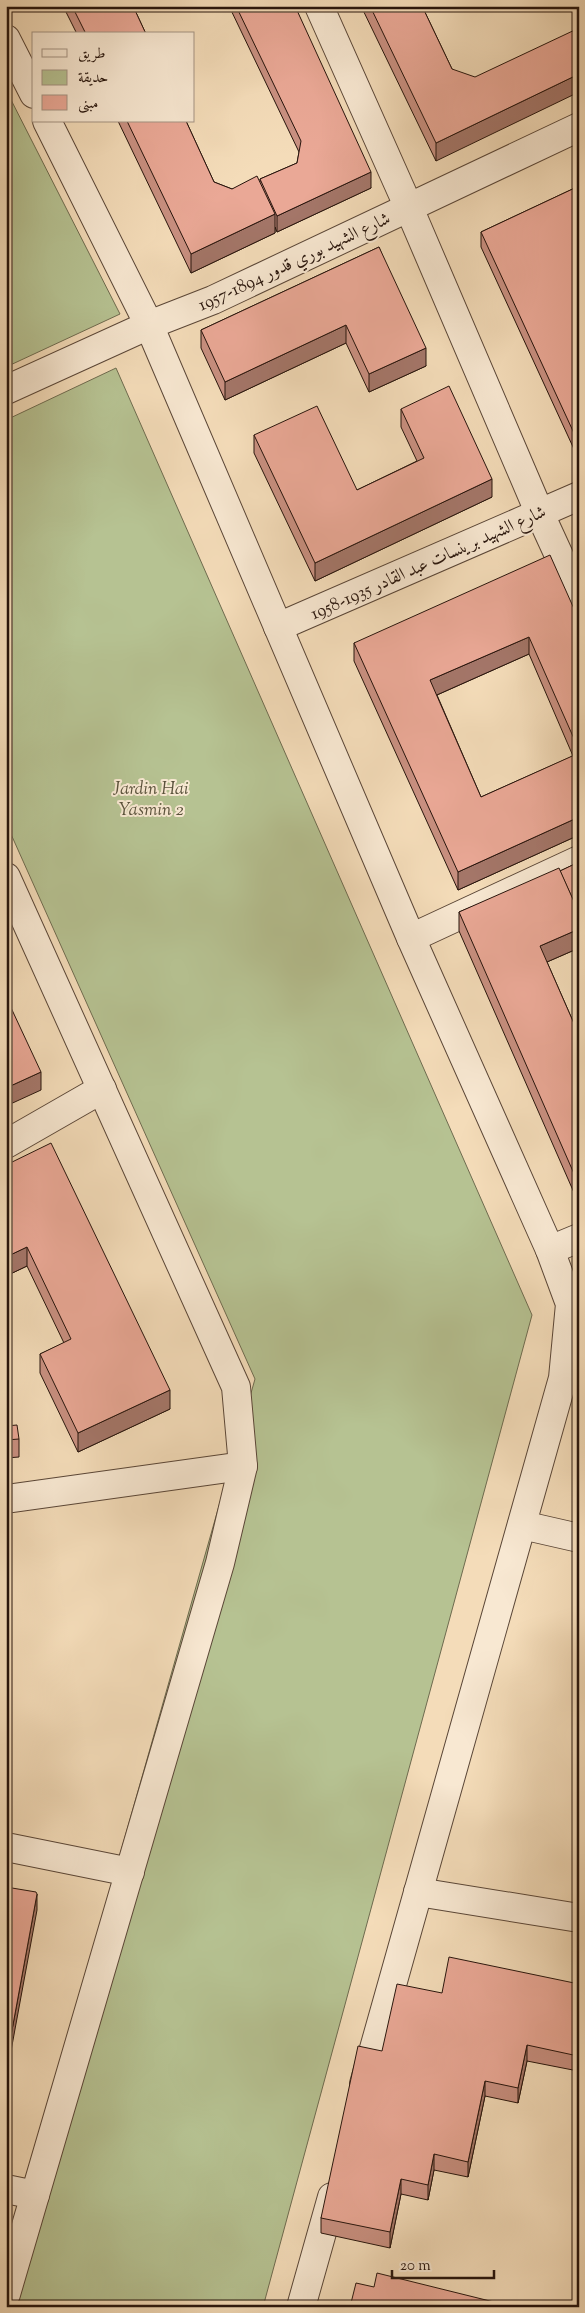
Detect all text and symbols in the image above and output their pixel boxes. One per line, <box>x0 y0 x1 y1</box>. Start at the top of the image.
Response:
legend <box>32 32 195 122</box>
text: طريق <box>78 44 105 65</box>
text: حديقة <box>78 68 108 89</box>
text: مبنى <box>78 94 98 115</box>
street label: شارع الشهيد بوري قدور 1894-1957 <box>194 207 395 319</box>
street label: شارع الشهيد برينسات عبد القادر 1935-1958 <box>307 500 551 628</box>
park label: Jardin Hai Yasmin 2 <box>112 777 189 824</box>
scale bar <box>392 2248 495 2280</box>
text: 20 m <box>400 2256 431 2277</box>

